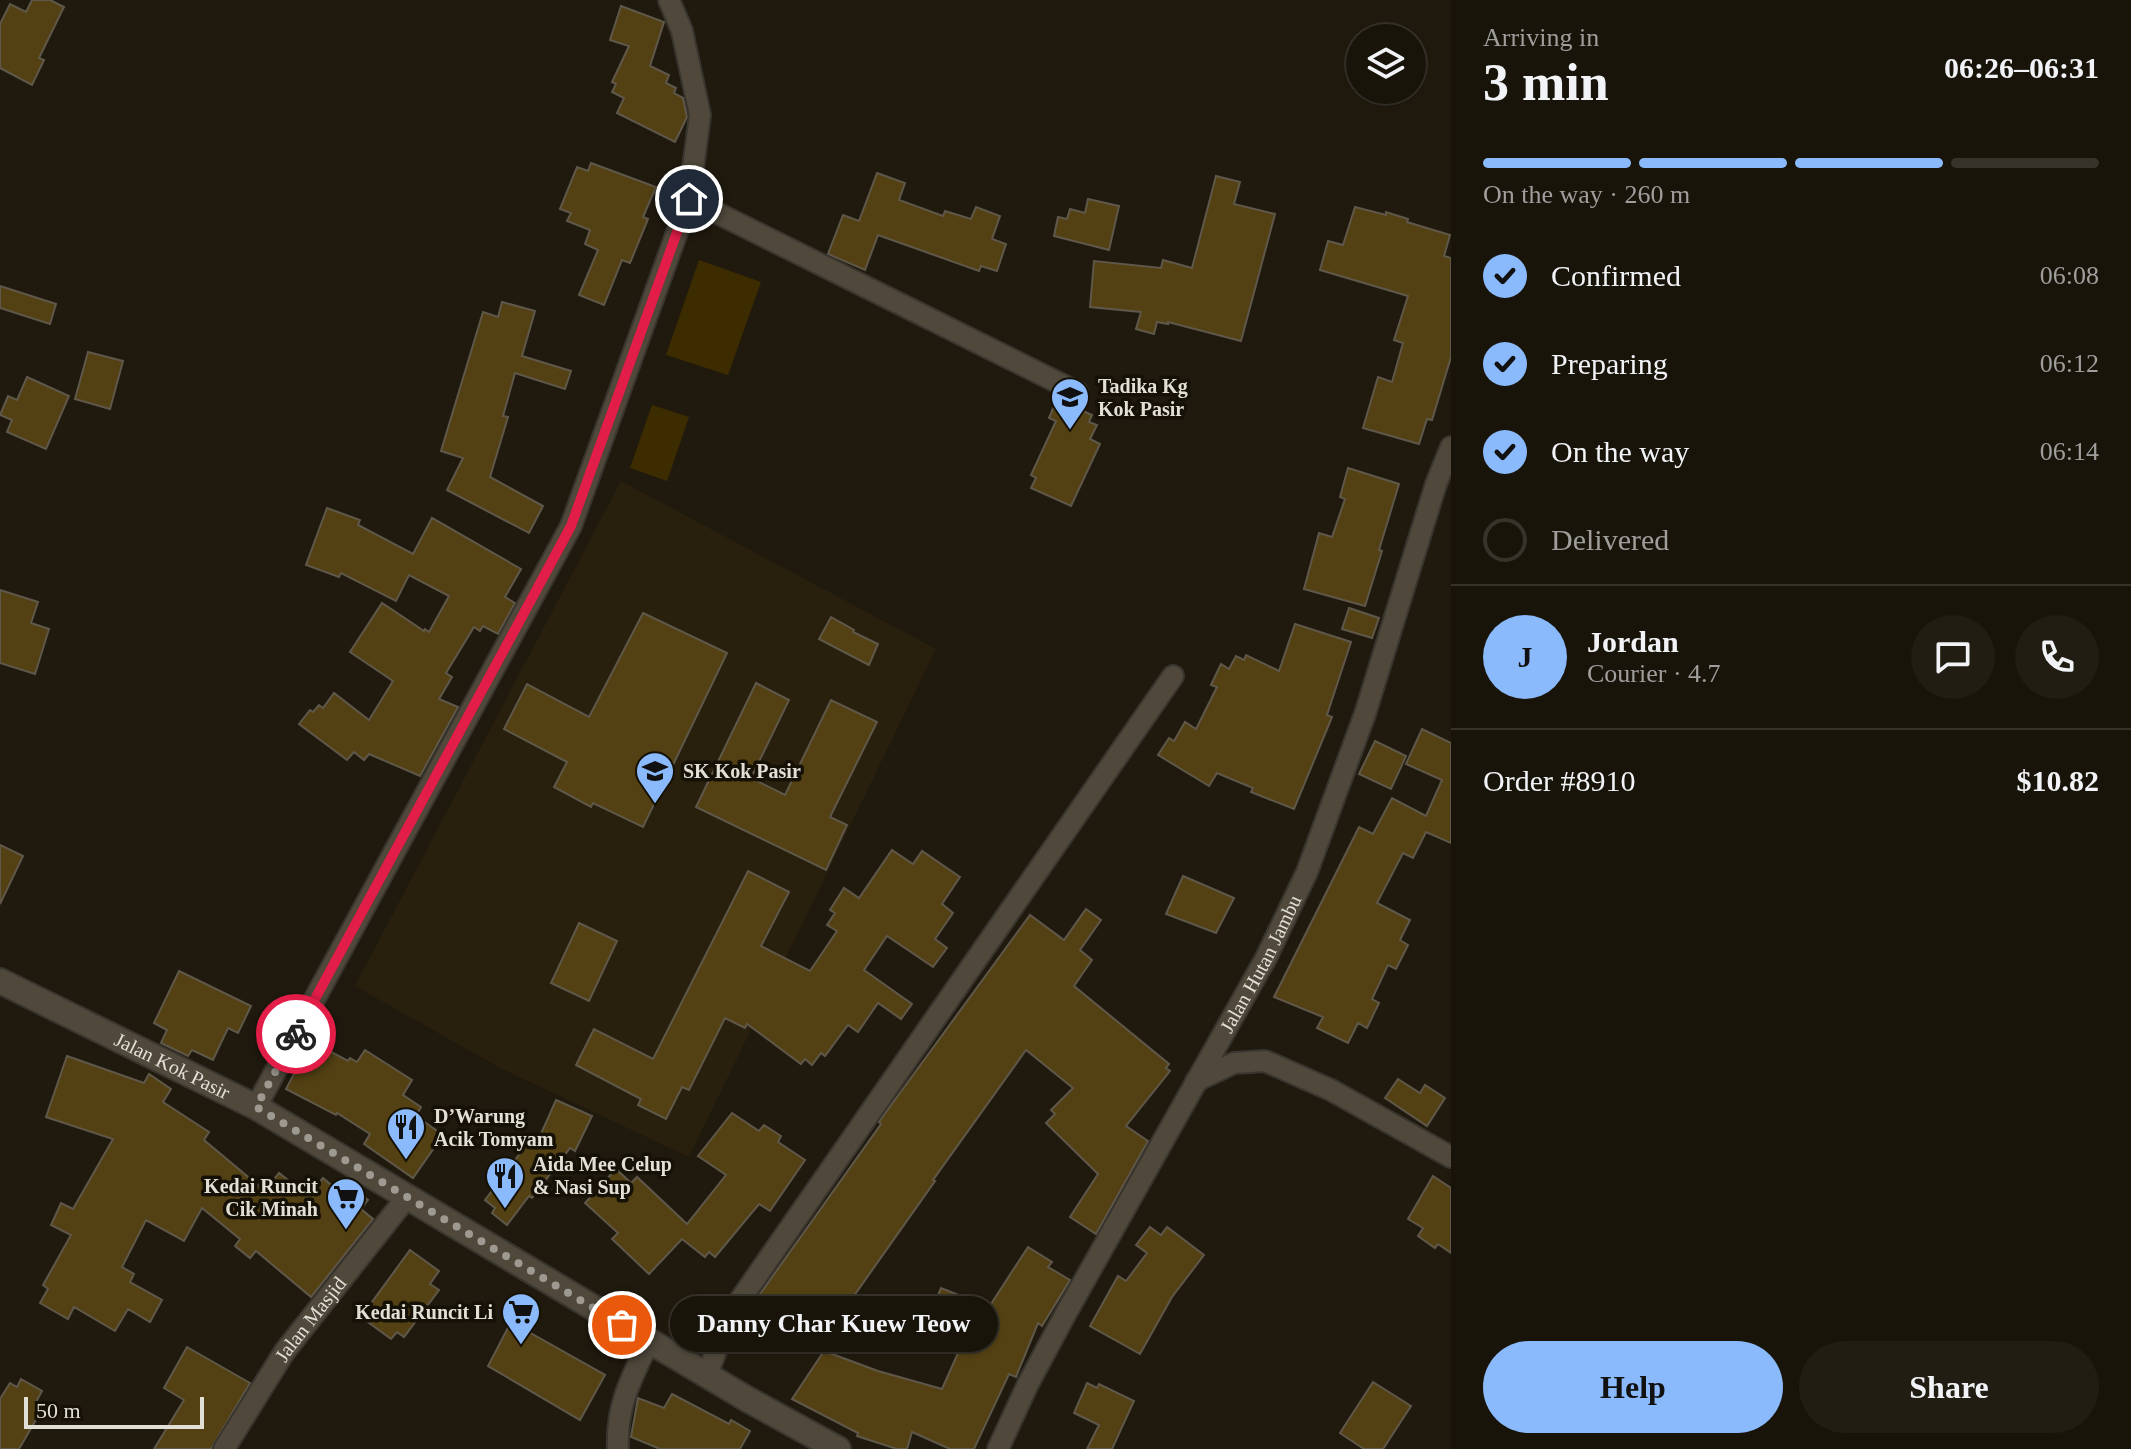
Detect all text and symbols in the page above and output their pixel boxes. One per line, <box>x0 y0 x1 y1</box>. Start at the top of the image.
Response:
text: Arriving in <box>1483 23 1599 52</box>
map controls <box>1346 24 1426 104</box>
button: layers <box>1346 24 1426 104</box>
text: 06:26–06:31 <box>1944 51 2099 84</box>
text: 3 min <box>1483 54 1609 111</box>
pin <box>655 165 723 233</box>
icon: home <box>667 177 711 221</box>
text: On the way · 260 m <box>1483 180 1690 209</box>
icon: check <box>1483 254 1527 298</box>
text: Confirmed <box>1551 259 1681 292</box>
text: 06:08 <box>2040 261 2099 290</box>
icon: check <box>1483 342 1527 386</box>
text: Preparing <box>1551 347 1668 380</box>
text: 06:12 <box>2040 349 2099 378</box>
place label: Tadika Kg Kok Pasir <box>1098 375 1188 420</box>
school or university icon: Tadika Kg Kok Pasir <box>1049 376 1091 431</box>
icon: check <box>1483 430 1527 474</box>
text: On the way <box>1551 435 1689 468</box>
text: 06:14 <box>2040 437 2099 466</box>
text: Delivered <box>1551 523 1669 556</box>
button: chat <box>1911 615 1995 699</box>
button: phone <box>2015 615 2099 699</box>
text: Jordan <box>1587 625 1679 658</box>
text: J <box>1518 640 1533 673</box>
text: Courier · 4.7 <box>1587 659 1721 688</box>
school or university icon: SK Kok Pasir <box>634 750 676 805</box>
place label: SK Kok Pasir <box>683 760 801 782</box>
text: Order #8910 <box>1483 764 1635 797</box>
text: $10.82 <box>2017 764 2099 797</box>
street label: Jalan Hutan Jambu <box>1215 891 1305 1036</box>
courier <box>256 994 336 1074</box>
icon: bike <box>274 1012 318 1056</box>
street label: Jalan Kok Pasir <box>111 1028 234 1104</box>
place label: D’Warung Acik Tomyam <box>434 1105 554 1151</box>
restaurant icon: D’Warung Acik Tomyam <box>385 1106 427 1161</box>
place label: Aida Mee Celup & Nasi Sup <box>533 1153 672 1199</box>
restaurant icon: Aida Mee Celup & Nasi Sup <box>484 1155 526 1210</box>
place label: Kedai Runcit Cik Minah <box>204 1175 318 1220</box>
supermarket icon: Kedai Runcit Cik Minah <box>325 1176 367 1231</box>
street label: Jalan Masjid <box>270 1272 350 1366</box>
supermarket icon: Kedai Runcit Li <box>500 1291 542 1346</box>
pin <box>588 1291 656 1359</box>
callout: Danny Char Kuew Teow <box>670 1297 998 1353</box>
place label: Kedai Runcit Li <box>355 1301 493 1323</box>
icon: bag <box>600 1303 644 1347</box>
text: Danny Char Kuew Teow <box>697 1309 971 1338</box>
button: Help <box>1483 1341 1783 1433</box>
button: Share <box>1799 1341 2099 1433</box>
scale bar <box>24 1393 204 1429</box>
text: 50 m <box>36 1398 81 1423</box>

